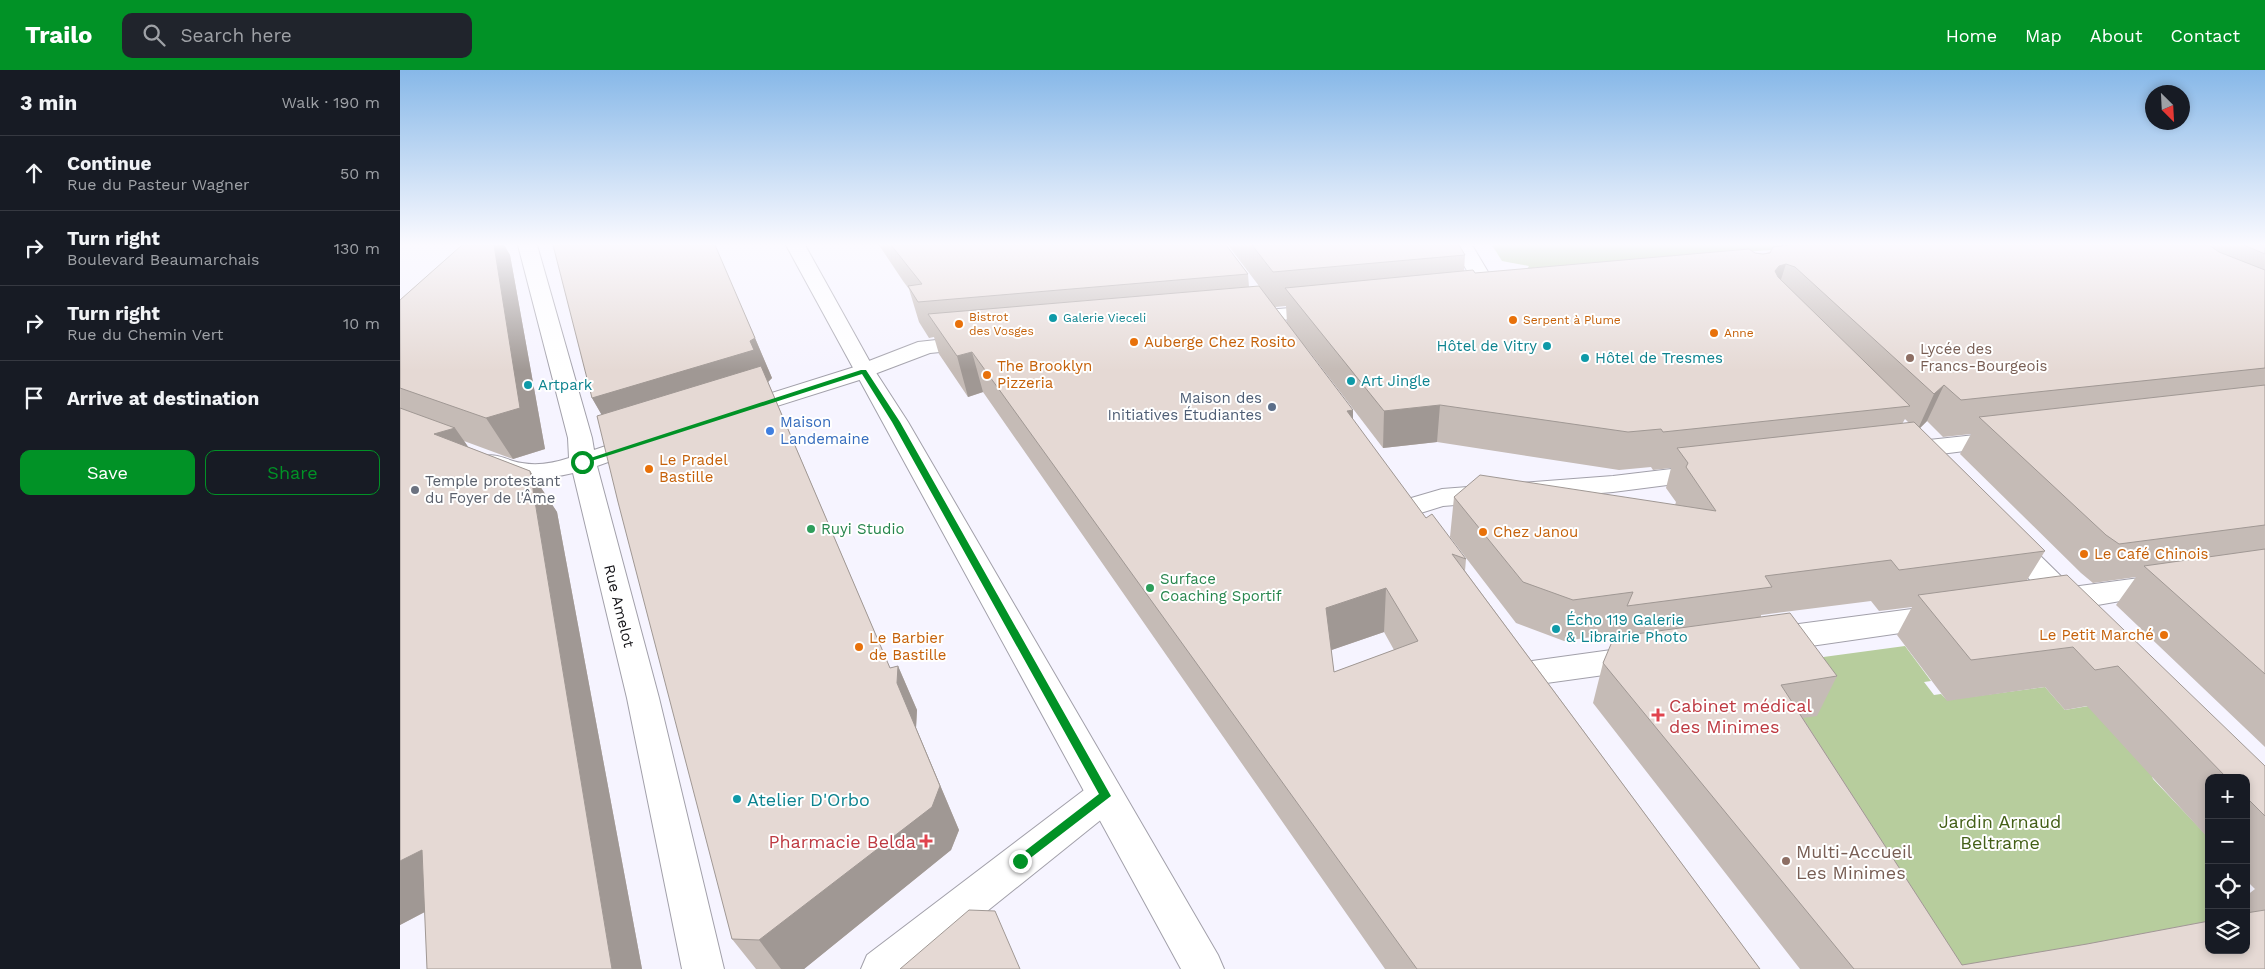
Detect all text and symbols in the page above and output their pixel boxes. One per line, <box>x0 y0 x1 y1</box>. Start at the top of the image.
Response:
search box <box>122 13 472 58</box>
text: Trailo <box>25 21 92 49</box>
icon: search <box>140 21 168 49</box>
text: Search here <box>180 24 292 47</box>
text: Home <box>1946 25 1997 46</box>
text: Map <box>2025 25 2062 46</box>
text: About <box>2090 25 2142 46</box>
text: Contact <box>2170 25 2240 46</box>
north arrow <box>2145 85 2190 130</box>
text: 3 min <box>20 90 77 115</box>
text: Walk · 190 m <box>282 93 380 112</box>
text: Continue <box>67 152 151 175</box>
icon: ahead <box>20 159 48 187</box>
text: 50 m <box>340 164 380 183</box>
text: Rue du Pasteur Wagner <box>67 175 250 194</box>
text: Turn right <box>67 227 160 250</box>
icon: right <box>20 234 48 262</box>
text: 130 m <box>334 239 380 258</box>
text: Boulevard Beaumarchais <box>67 250 260 269</box>
text: Turn right <box>67 302 160 325</box>
icon: right <box>20 309 48 337</box>
place label: Bistrot des Vosges <box>969 310 1034 338</box>
place label: Galerie Vieceli <box>1063 311 1146 325</box>
marker: Galerie Vieceli <box>1047 312 1059 324</box>
place label: Serpent à Plume <box>1523 313 1621 327</box>
text: 10 m <box>343 314 380 333</box>
marker: Serpent à Plume <box>1507 314 1519 326</box>
marker: Bistrot des Vosges <box>953 318 965 330</box>
text: Rue du Chemin Vert <box>67 325 223 344</box>
place label: Anne <box>1724 326 1754 340</box>
marker: Anne <box>1708 327 1720 339</box>
place label: Auberge Chez Rosito <box>1144 333 1296 351</box>
marker: Auberge Chez Rosito <box>1128 336 1140 348</box>
place label: Hôtel de Vitry <box>1437 337 1537 355</box>
marker: Hôtel de Vitry <box>1541 340 1553 352</box>
place label: Lycée des Francs-Bourgeois <box>1920 340 2048 375</box>
place label: Hôtel de Tresmes <box>1595 349 1723 367</box>
marker: Hôtel de Tresmes <box>1579 352 1591 364</box>
marker: Lycée des Francs-Bourgeois <box>1904 352 1916 364</box>
place label: The Brooklyn Pizzeria <box>997 357 1092 392</box>
marker: The Brooklyn Pizzeria <box>981 369 993 381</box>
place label: Art Jingle <box>1361 372 1431 390</box>
marker: Art Jingle <box>1345 375 1357 387</box>
place label: Artpark <box>538 376 593 394</box>
marker: Artpark <box>522 379 534 391</box>
icon: arrive <box>20 384 48 412</box>
text: Arrive at destination <box>67 387 259 410</box>
place label: Maison des Initiatives Étudiantes <box>1107 389 1262 424</box>
marker: Maison des Initiatives Étudiantes <box>1266 401 1278 413</box>
place label: Maison Landemaine <box>780 413 870 448</box>
marker: Maison Landemaine <box>764 425 776 437</box>
button: Save <box>20 450 195 495</box>
button: Share <box>205 450 380 495</box>
route start <box>571 451 594 474</box>
place label: Le Pradel Bastille <box>659 451 728 486</box>
marker: Le Pradel Bastille <box>643 463 655 475</box>
place label: Temple protestant du Foyer de l'Âme <box>425 472 561 507</box>
marker: Temple protestant du Foyer de l'Âme <box>409 484 421 496</box>
place label: Ruyi Studio <box>821 520 904 538</box>
marker: Ruyi Studio <box>805 523 817 535</box>
place label: Chez Janou <box>1493 523 1578 541</box>
marker: Chez Janou <box>1477 526 1489 538</box>
place label: Le Café Chinois <box>2094 545 2209 563</box>
marker: Le Café Chinois <box>2078 548 2090 560</box>
street label: Rue Amelot <box>600 563 638 650</box>
place label: Surface Coaching Sportif <box>1160 570 1282 605</box>
marker: Surface Coaching Sportif <box>1144 582 1156 594</box>
place label: Écho 119 Galerie & Librairie Photo <box>1566 611 1688 646</box>
marker: Écho 119 Galerie & Librairie Photo <box>1550 623 1562 635</box>
place label: Le Petit Marché <box>2039 626 2154 644</box>
place label: Le Barbier de Bastille <box>869 629 946 664</box>
marker: Le Petit Marché <box>2158 629 2170 641</box>
marker: Le Barbier de Bastille <box>853 641 865 653</box>
place label: Cabinet médical des Minimes <box>1669 695 1812 737</box>
marker: Cabinet médical des Minimes <box>1651 708 1665 722</box>
map controls <box>2205 774 2250 954</box>
button: + <box>2205 774 2250 819</box>
place label: Atelier D'Orbo <box>747 789 870 810</box>
marker: Atelier D'Orbo <box>731 793 743 805</box>
park label: Jardin Arnaud Beltrame <box>1939 811 2061 853</box>
button: − <box>2205 819 2250 864</box>
place label: Pharmacie Belda <box>768 831 916 852</box>
marker: Pharmacie Belda <box>920 835 932 847</box>
place label: Multi-Accueil Les Minimes <box>1796 841 1913 883</box>
route end <box>1009 850 1032 873</box>
marker: Multi-Accueil Les Minimes <box>1780 855 1792 867</box>
button: locate <box>2205 864 2250 909</box>
button: layers <box>2205 909 2250 954</box>

